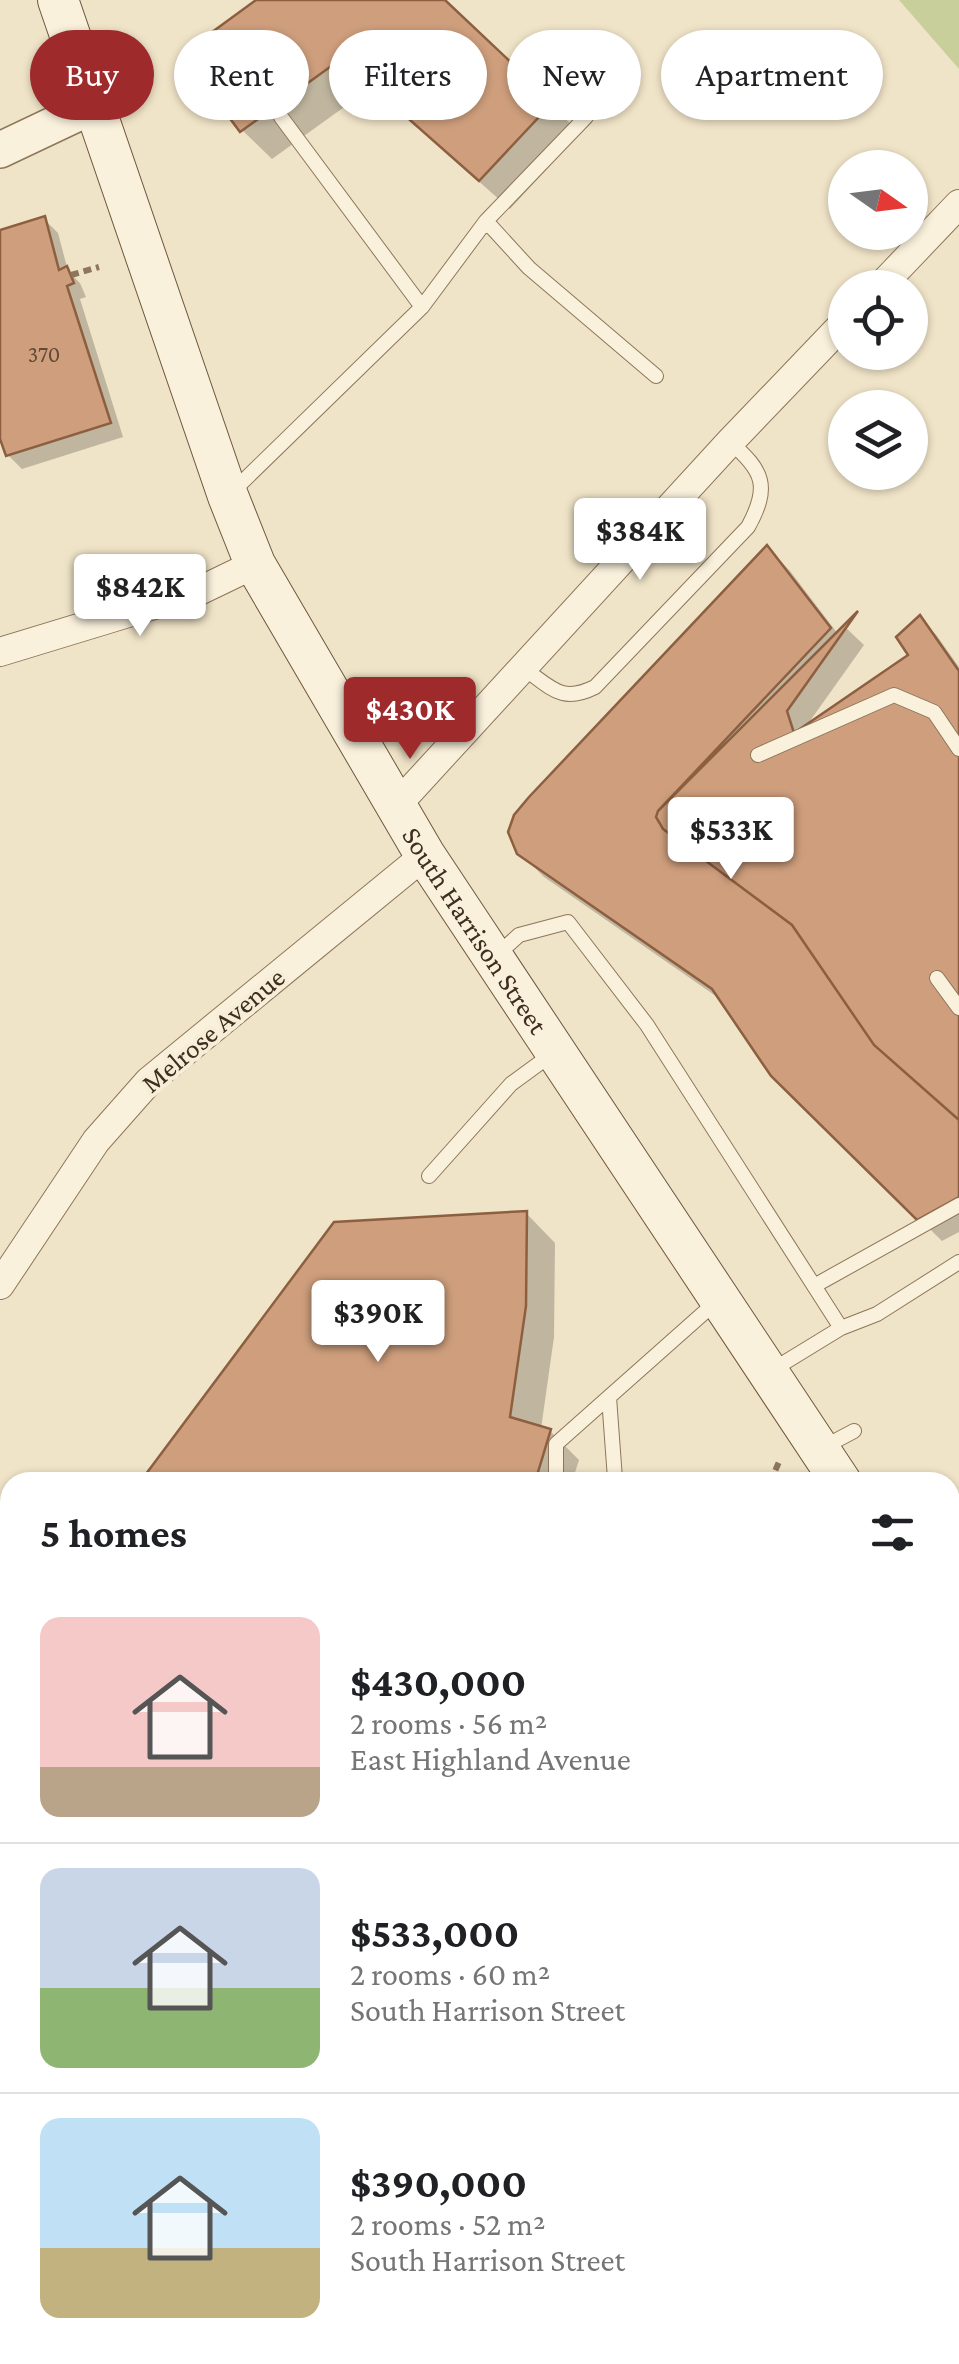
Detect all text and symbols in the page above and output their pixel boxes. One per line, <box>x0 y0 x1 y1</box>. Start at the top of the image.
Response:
chip: Buy <box>30 30 154 120</box>
chip: Rent <box>174 30 309 120</box>
chip: Filters <box>329 30 487 120</box>
chip: New <box>507 30 641 120</box>
chip: Apartment <box>661 30 883 120</box>
north arrow <box>828 150 928 250</box>
map controls <box>828 150 928 490</box>
button: locate <box>828 270 928 370</box>
house number: 370 <box>28 342 60 367</box>
button: layers <box>828 390 928 490</box>
pin: $384K <box>570 498 710 583</box>
text: $384K <box>596 512 684 548</box>
pin: $842K <box>70 554 210 639</box>
text: $842K <box>96 568 184 604</box>
pin: $430K <box>340 677 480 762</box>
text: $430K <box>366 691 454 727</box>
pin: $533K <box>661 797 801 882</box>
text: $533K <box>690 811 772 847</box>
street label: South Harrison Street <box>397 821 555 1040</box>
street label: Melrose Avenue <box>135 961 291 1099</box>
pin: $390K <box>308 1280 448 1365</box>
text: $390K <box>334 1294 422 1330</box>
icon: filters <box>865 1505 920 1560</box>
text: 5 homes <box>40 1509 187 1556</box>
icon: home <box>120 1657 240 1777</box>
text: $430,000 <box>350 1658 526 1705</box>
text: 2 rooms · 56 m² <box>350 1705 547 1741</box>
text: East Highland Avenue <box>350 1741 631 1777</box>
icon: home <box>120 1908 240 2028</box>
text: $533,000 <box>350 1909 519 1956</box>
text: 2 rooms · 60 m² <box>350 1956 550 1992</box>
text: South Harrison Street <box>350 1992 625 2028</box>
icon: home <box>120 2158 240 2278</box>
text: $390,000 <box>350 2159 527 2206</box>
text: 2 rooms · 52 m² <box>350 2206 545 2242</box>
text: South Harrison Street <box>350 2242 625 2278</box>

